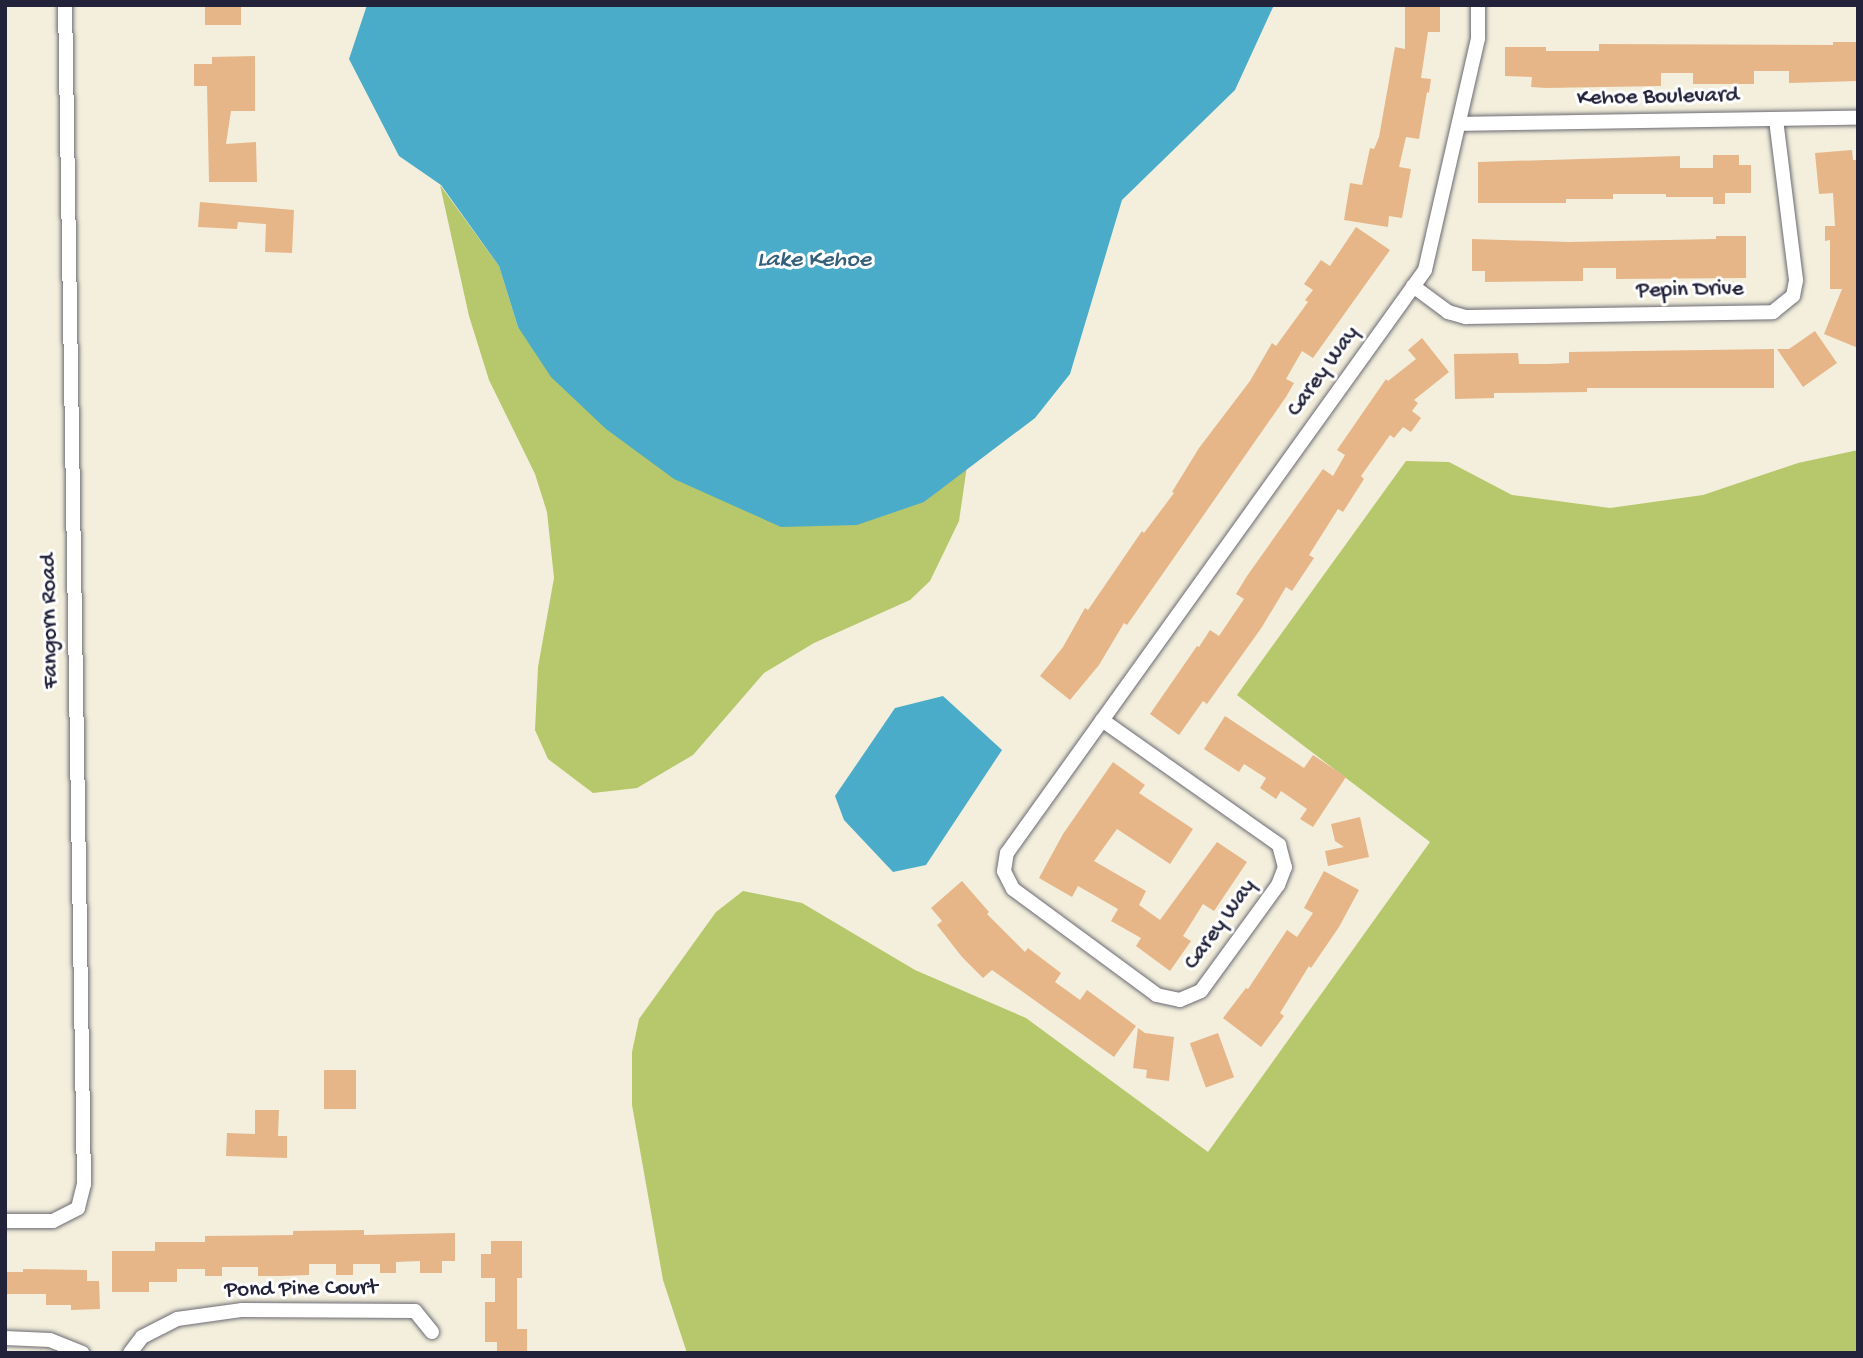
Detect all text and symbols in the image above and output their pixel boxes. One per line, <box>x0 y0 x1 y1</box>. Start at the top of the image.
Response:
street label: Kehoe Boulevard <box>1577 83 1739 113</box>
water label: Lake Kehoe <box>757 247 871 275</box>
street label: Pepin Drive <box>1636 276 1744 306</box>
street label: Carey Way <box>1282 321 1366 423</box>
street label: Fangorn Road <box>36 553 66 689</box>
street label: Carey Way <box>1179 874 1263 976</box>
street label: Pond Pine Court <box>224 1275 378 1305</box>

